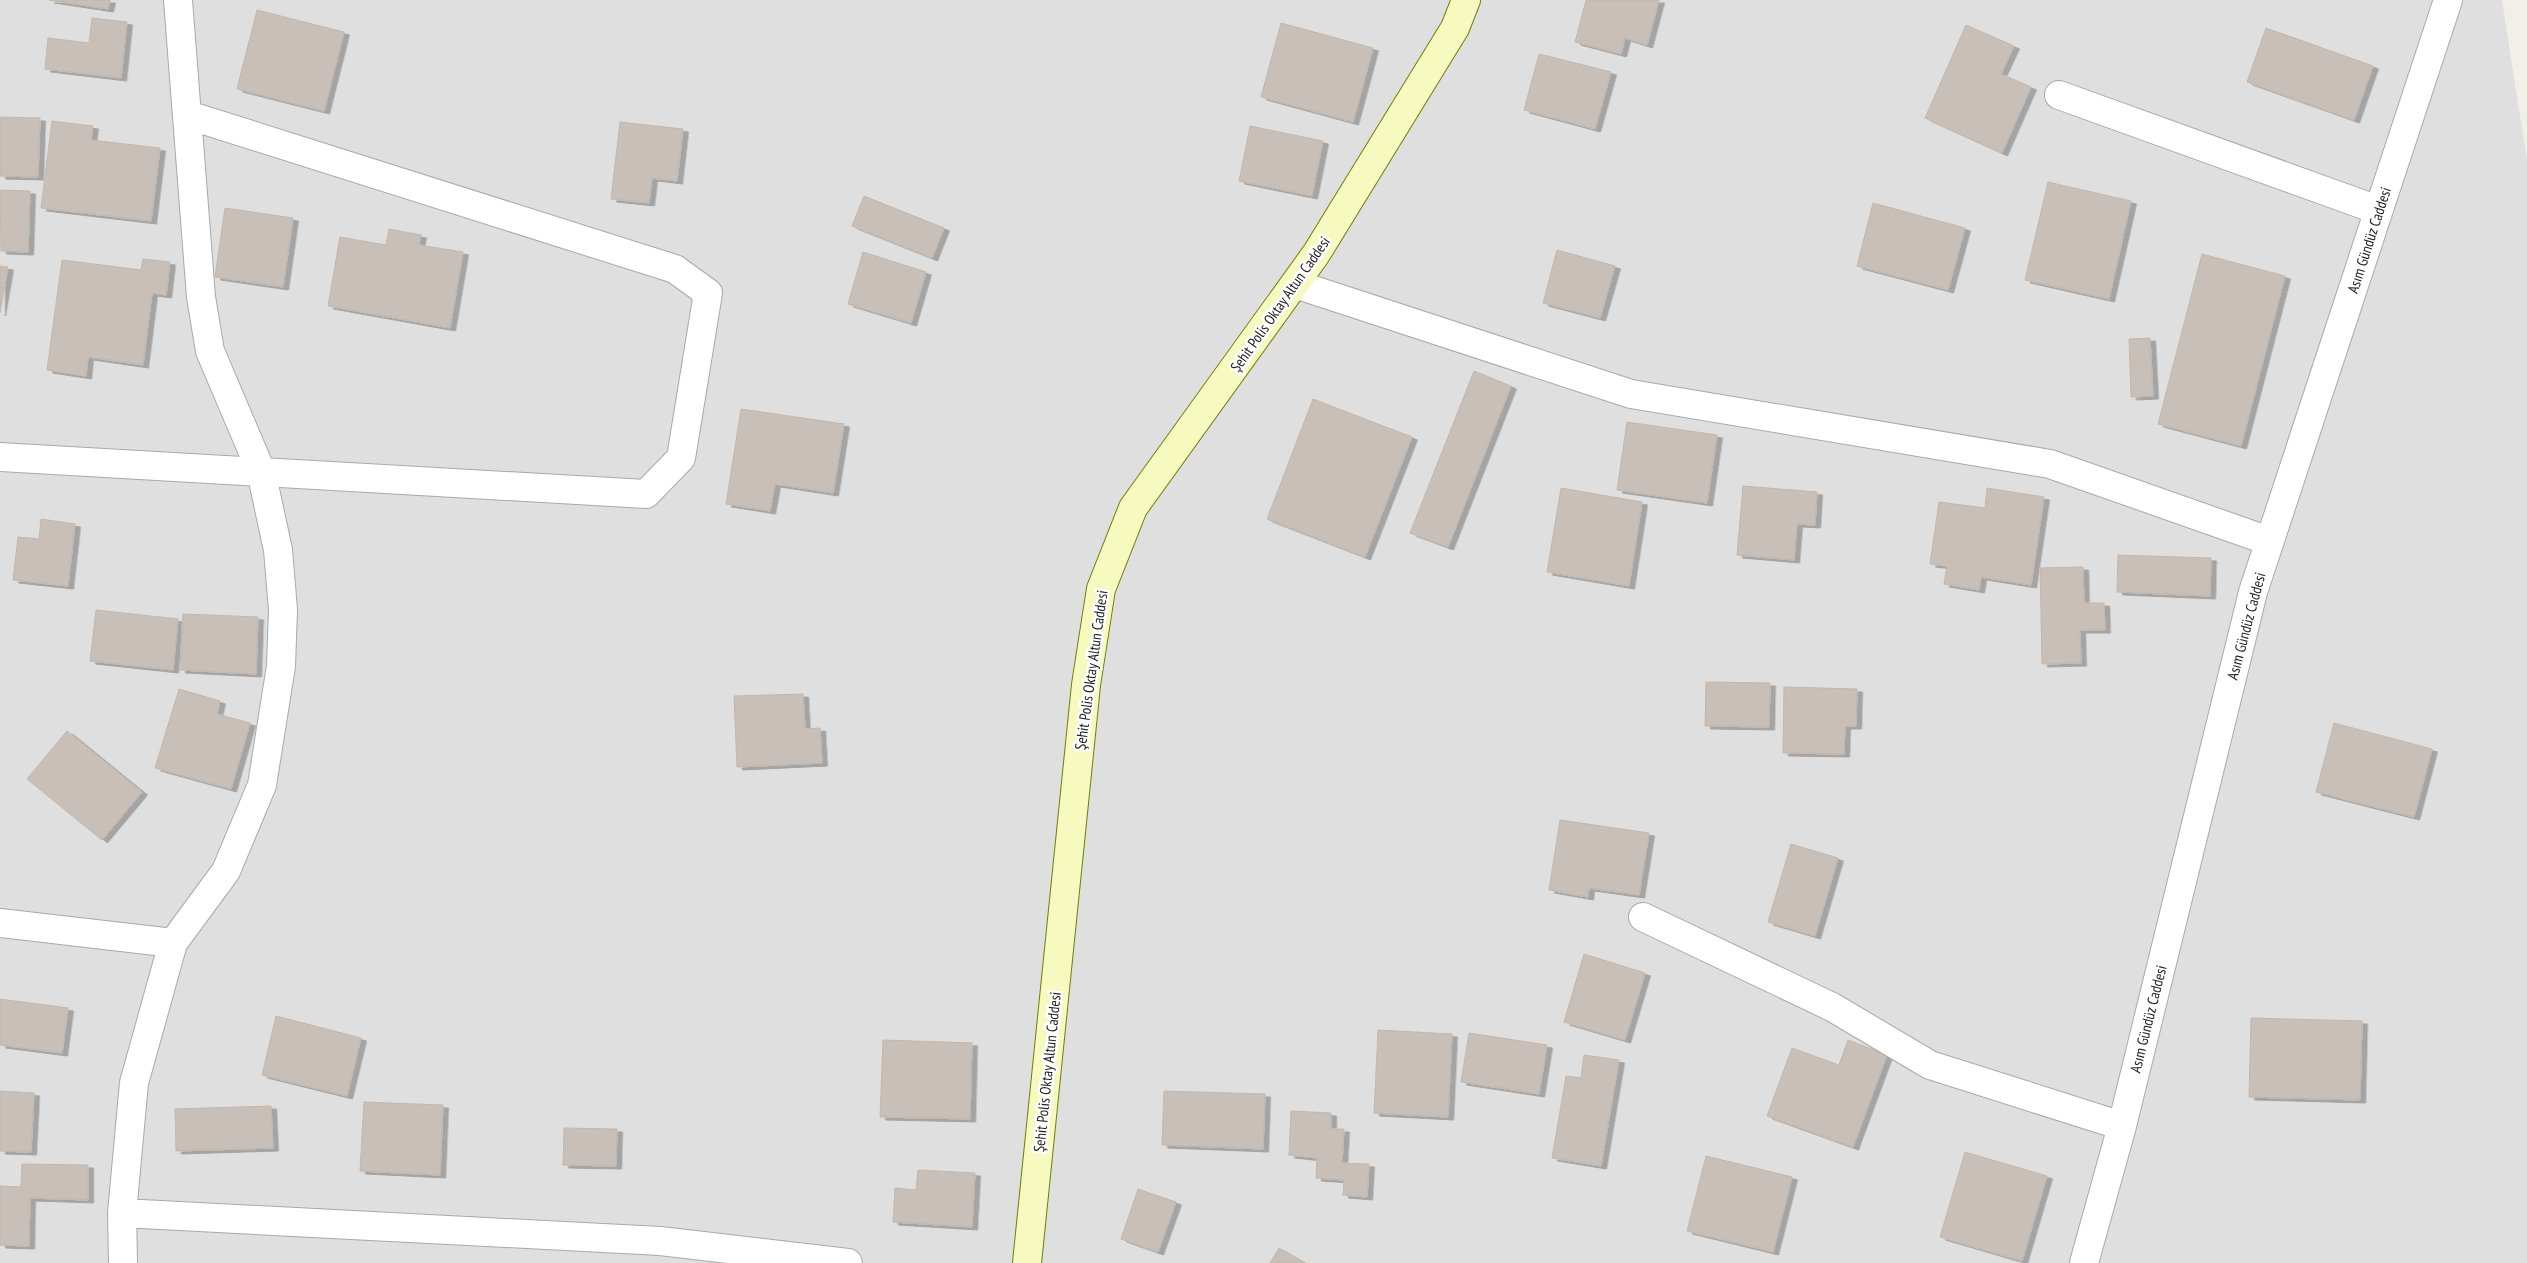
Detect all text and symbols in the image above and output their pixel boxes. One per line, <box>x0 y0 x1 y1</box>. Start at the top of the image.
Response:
street label: Asım Gündüz Caddesi <box>2343 185 2395 295</box>
street label: Şehit Polis Oktay Altun Caddesi <box>1226 233 1334 375</box>
street label: Asım Gündüz Caddesi <box>2223 570 2269 682</box>
street label: Şehit Polis Oktay Altun Caddesi <box>1070 589 1112 751</box>
street label: Asım Gündüz Caddesi <box>2125 963 2171 1075</box>
street label: Şehit Polis Oktay Altun Caddesi <box>1029 991 1065 1153</box>

